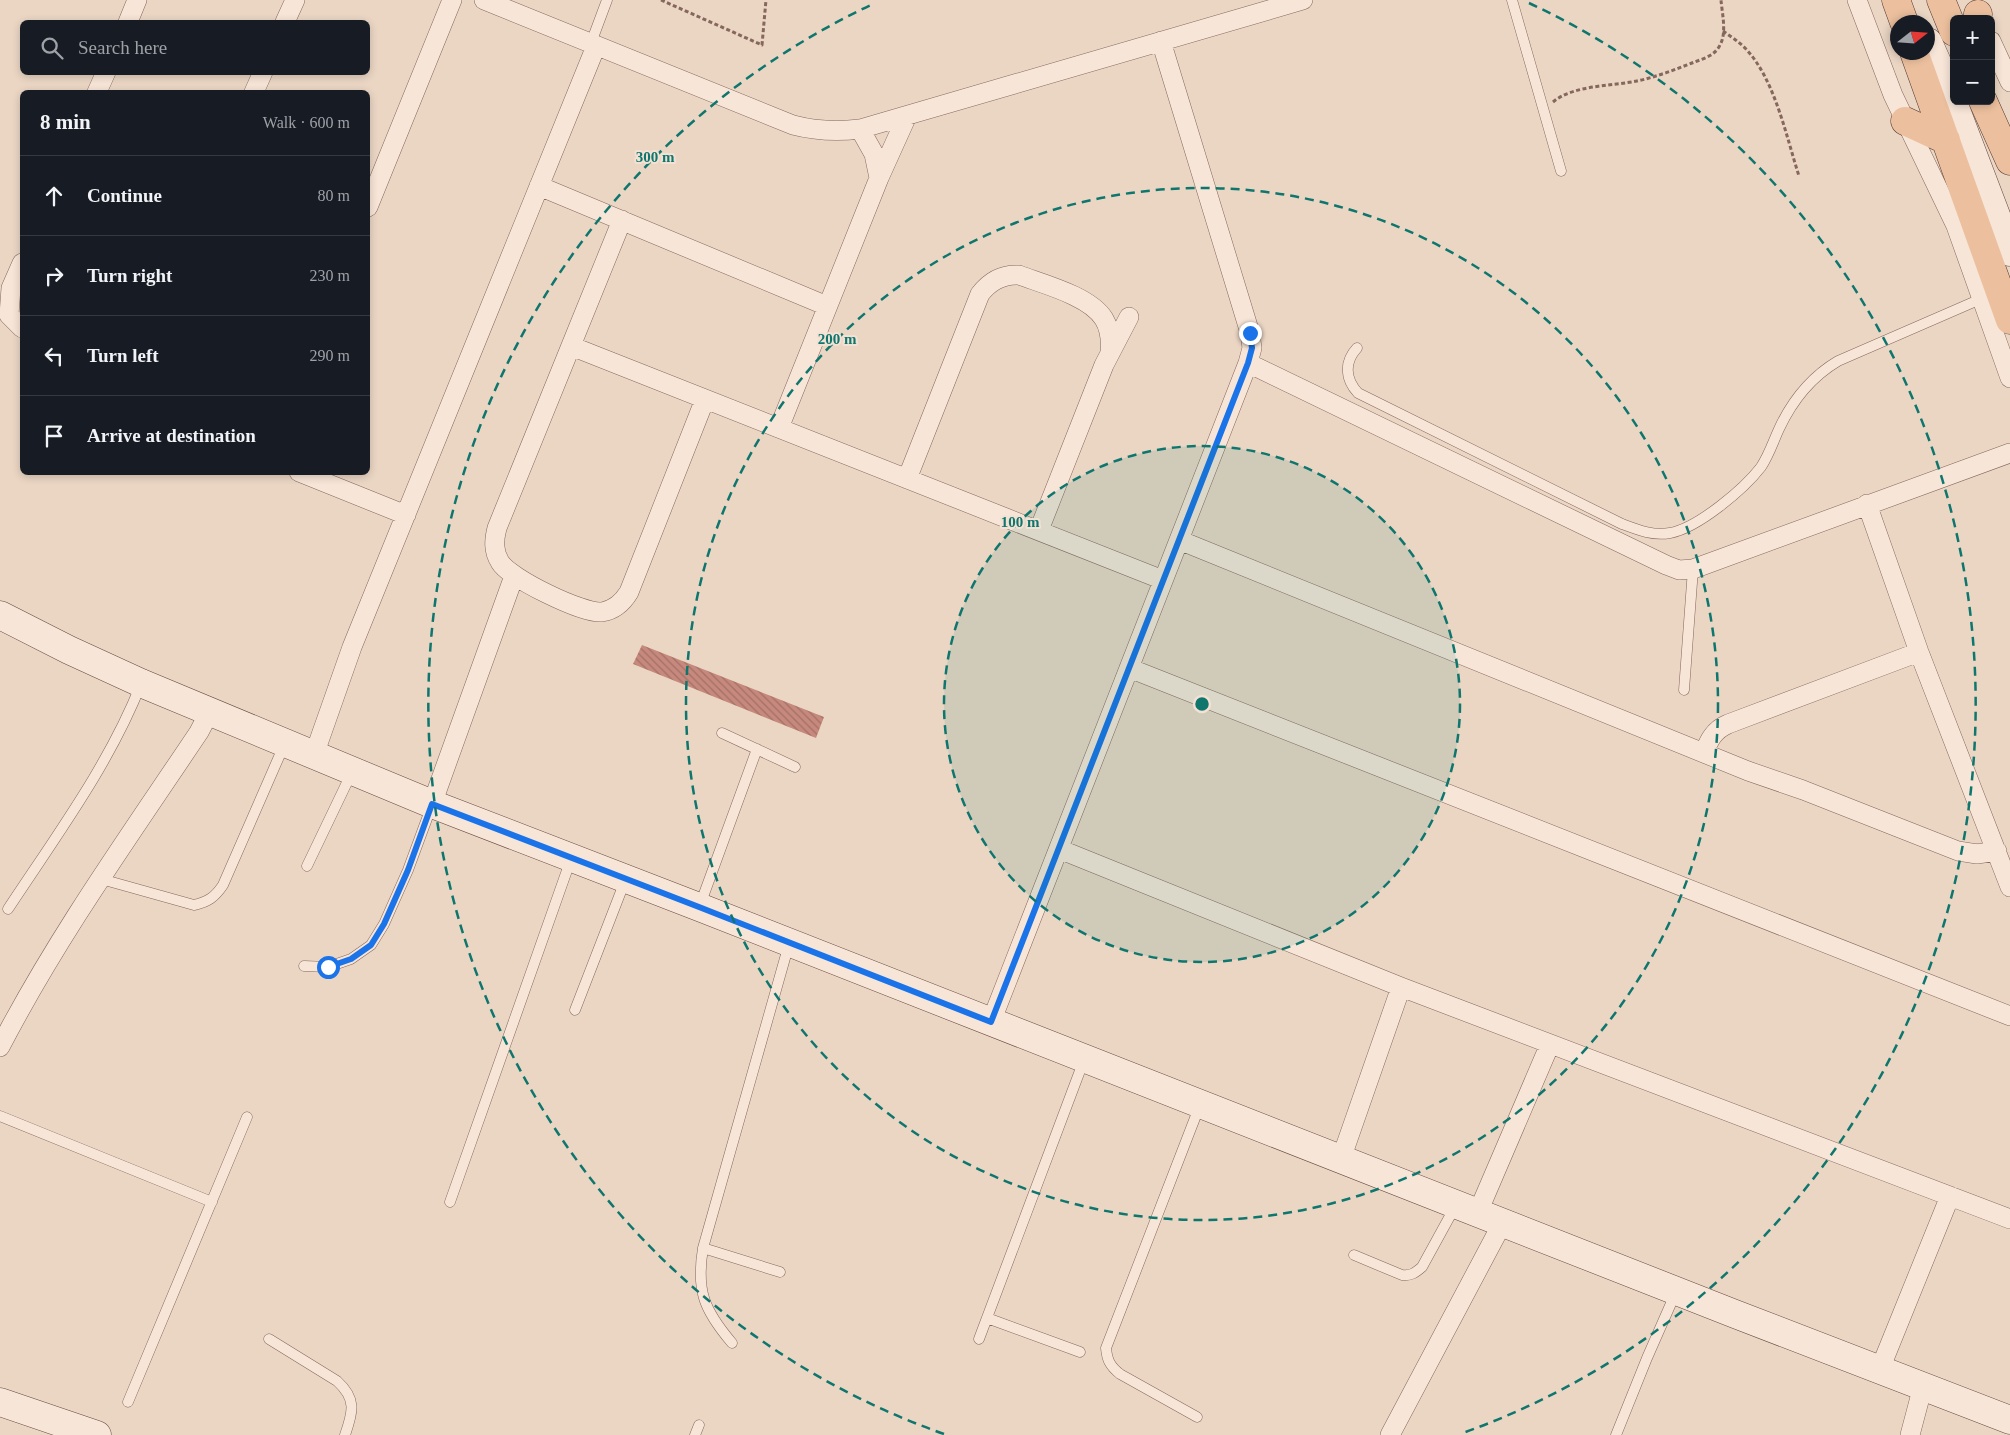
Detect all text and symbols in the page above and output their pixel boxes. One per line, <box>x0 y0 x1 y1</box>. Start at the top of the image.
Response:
north arrow <box>1890 15 1935 60</box>
map controls <box>1950 15 1995 105</box>
button: + <box>1950 15 1995 60</box>
search box <box>20 20 370 75</box>
icon: search <box>38 34 66 62</box>
text: Search here <box>78 37 167 58</box>
button: − <box>1950 60 1995 105</box>
text: 8 min <box>40 110 91 134</box>
text: Walk · 600 m <box>263 114 350 131</box>
text: 300 m <box>636 149 675 165</box>
icon: ahead <box>40 182 68 210</box>
text: Continue <box>87 185 162 206</box>
text: 80 m <box>318 187 350 204</box>
icon: right <box>40 262 68 290</box>
text: Turn right <box>87 265 172 286</box>
text: 230 m <box>310 267 350 284</box>
route end <box>1239 322 1262 345</box>
text: 200 m <box>818 331 857 347</box>
icon: left <box>40 342 68 370</box>
text: Turn left <box>87 345 159 366</box>
text: 290 m <box>310 347 350 364</box>
icon: arrive <box>40 422 68 450</box>
text: Arrive at destination <box>87 425 256 446</box>
text: 100 m <box>1001 514 1040 530</box>
centre of rings <box>1193 695 1211 713</box>
route start <box>317 956 340 979</box>

